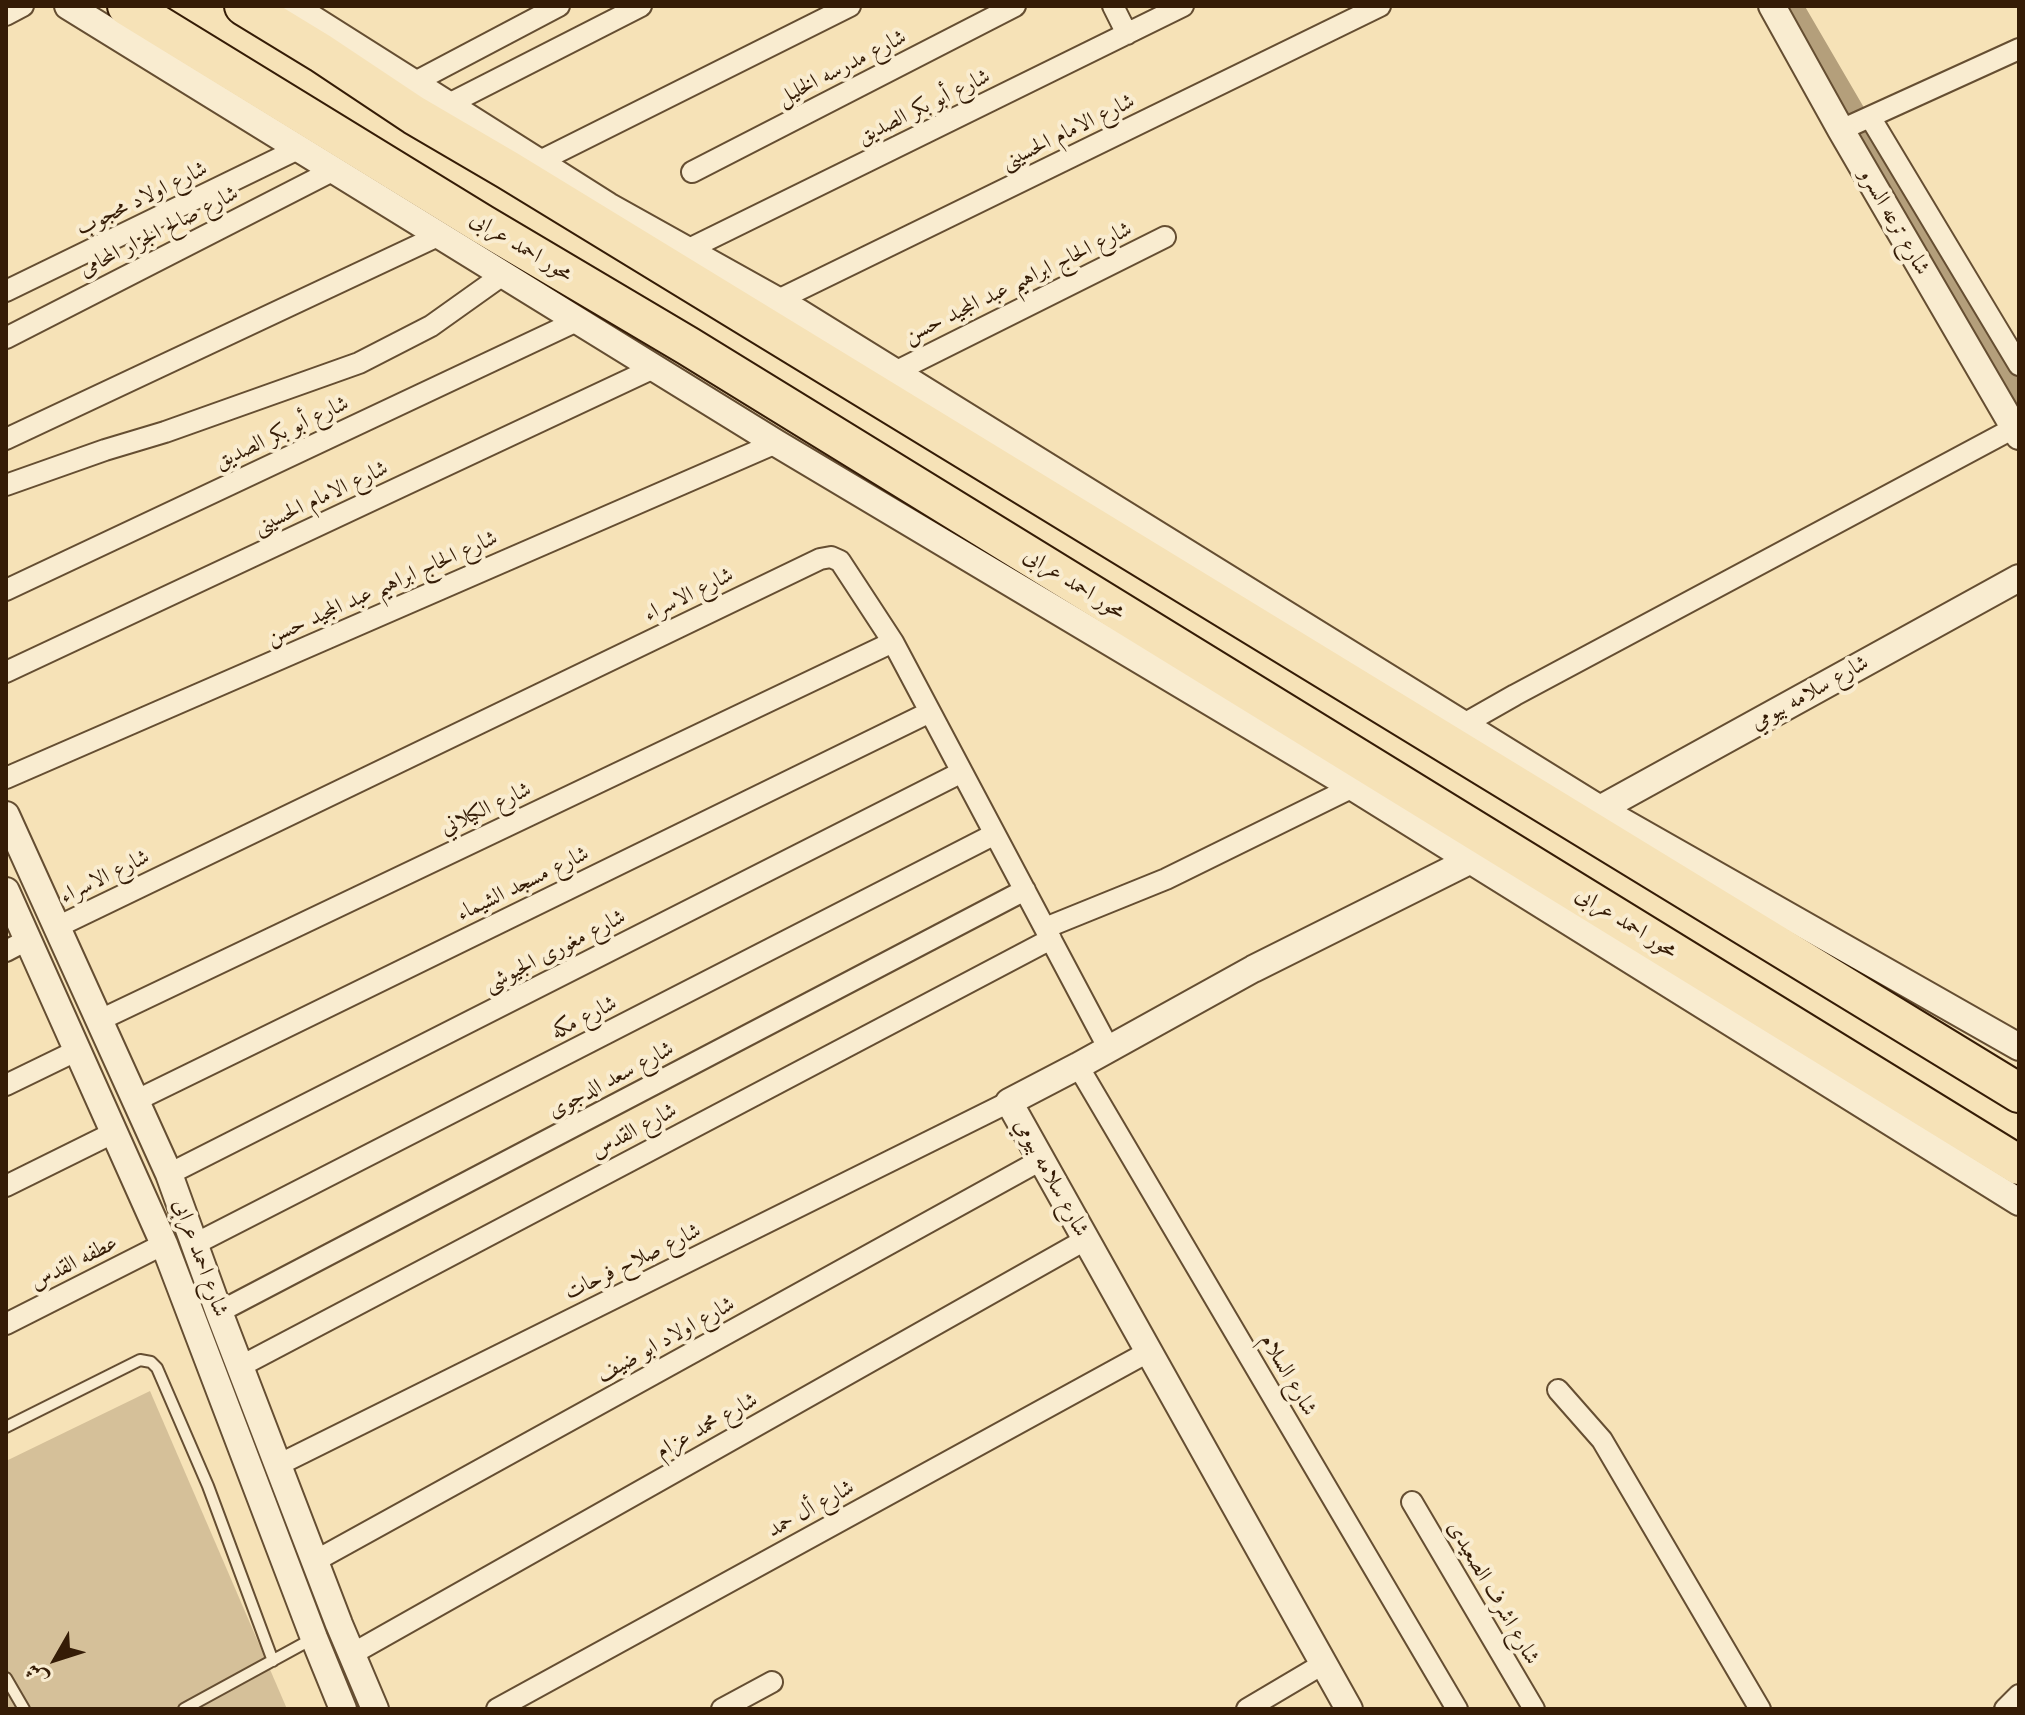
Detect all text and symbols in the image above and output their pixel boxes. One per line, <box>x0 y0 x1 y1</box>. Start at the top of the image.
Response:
street label: شارع مدرسه الخليل <box>773 24 911 112</box>
street label: شارع أبو بكر الصديق <box>853 63 995 151</box>
street label: شارع الامام الحسينى <box>997 88 1139 176</box>
street label: شارع اولاد محجوب <box>72 156 212 242</box>
street label: شارع ترعه السرو <box>1853 164 1935 280</box>
street label: شارع صالح الجزار المحامى <box>75 181 243 283</box>
street label: محور احمد عرابى <box>465 206 577 288</box>
street label: شارع الحاج ابراهيم عبد المجيد حسن <box>900 216 1136 350</box>
street label: شارع أبو بكر الصديق <box>211 390 353 476</box>
street label: شارع الامام الحسينى <box>249 455 393 541</box>
street label: شارع الحاج ابراهيم عبد المجيد حسن <box>262 525 502 651</box>
street label: محور احمد عرابى <box>1018 542 1130 626</box>
street label: شارع الاسراء <box>640 562 738 628</box>
street label: شارع سلامه بيومي <box>1746 650 1874 736</box>
street label: شارع الكيلاني <box>436 776 536 842</box>
street label: شارع مسجد الشيماء <box>453 841 593 927</box>
street label: شارع الاسراء <box>56 844 154 910</box>
street label: محور احمد عرابى <box>1570 881 1682 965</box>
street label: شارع مغورى الجيوشى <box>480 904 630 998</box>
street label: شارع مكه <box>547 990 621 1046</box>
street label: شارع سعد الدجوى <box>544 1036 678 1124</box>
street label: شارع القدس <box>587 1097 681 1165</box>
street label: شارع سلامه بيومي <box>1008 1114 1094 1242</box>
street label: شارع احمد عرابى <box>166 1195 234 1321</box>
street label: شارع صلاح فرحات <box>561 1218 705 1306</box>
street label: عطفه القدس <box>26 1230 122 1296</box>
street label: شارع اولاد ابو ضيف <box>592 1291 740 1389</box>
street label: شارع السلام <box>1254 1329 1322 1421</box>
street label: شارع محمد عزام <box>651 1387 763 1465</box>
street label: شارع أل حمد <box>763 1474 859 1544</box>
street label: شارع اشرف الصعيدى <box>1441 1516 1545 1670</box>
north arrow <box>16 1619 96 1699</box>
text: ش <box>22 1659 53 1690</box>

